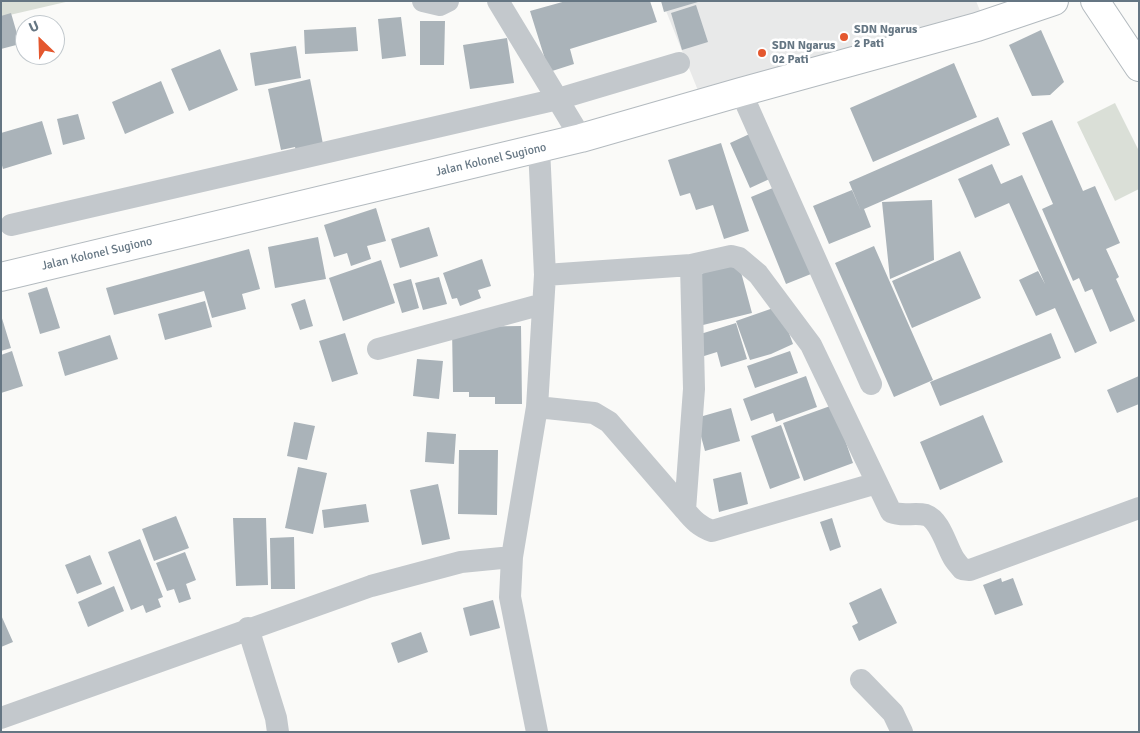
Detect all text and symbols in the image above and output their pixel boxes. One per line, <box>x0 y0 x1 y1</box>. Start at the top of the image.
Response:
north arrow <box>15 15 65 65</box>
text: U <box>26 17 42 36</box>
place label: SDN Ngarus 2 Pati <box>854 23 917 51</box>
marker: SDN Ngarus 2 Pati <box>838 31 850 43</box>
place label: SDN Ngarus 02 Pati <box>772 39 835 67</box>
marker: SDN Ngarus 02 Pati <box>756 47 768 59</box>
street label: Jalan Kolonel Sugiono <box>434 140 548 180</box>
street label: Jalan Kolonel Sugiono <box>40 234 154 274</box>

